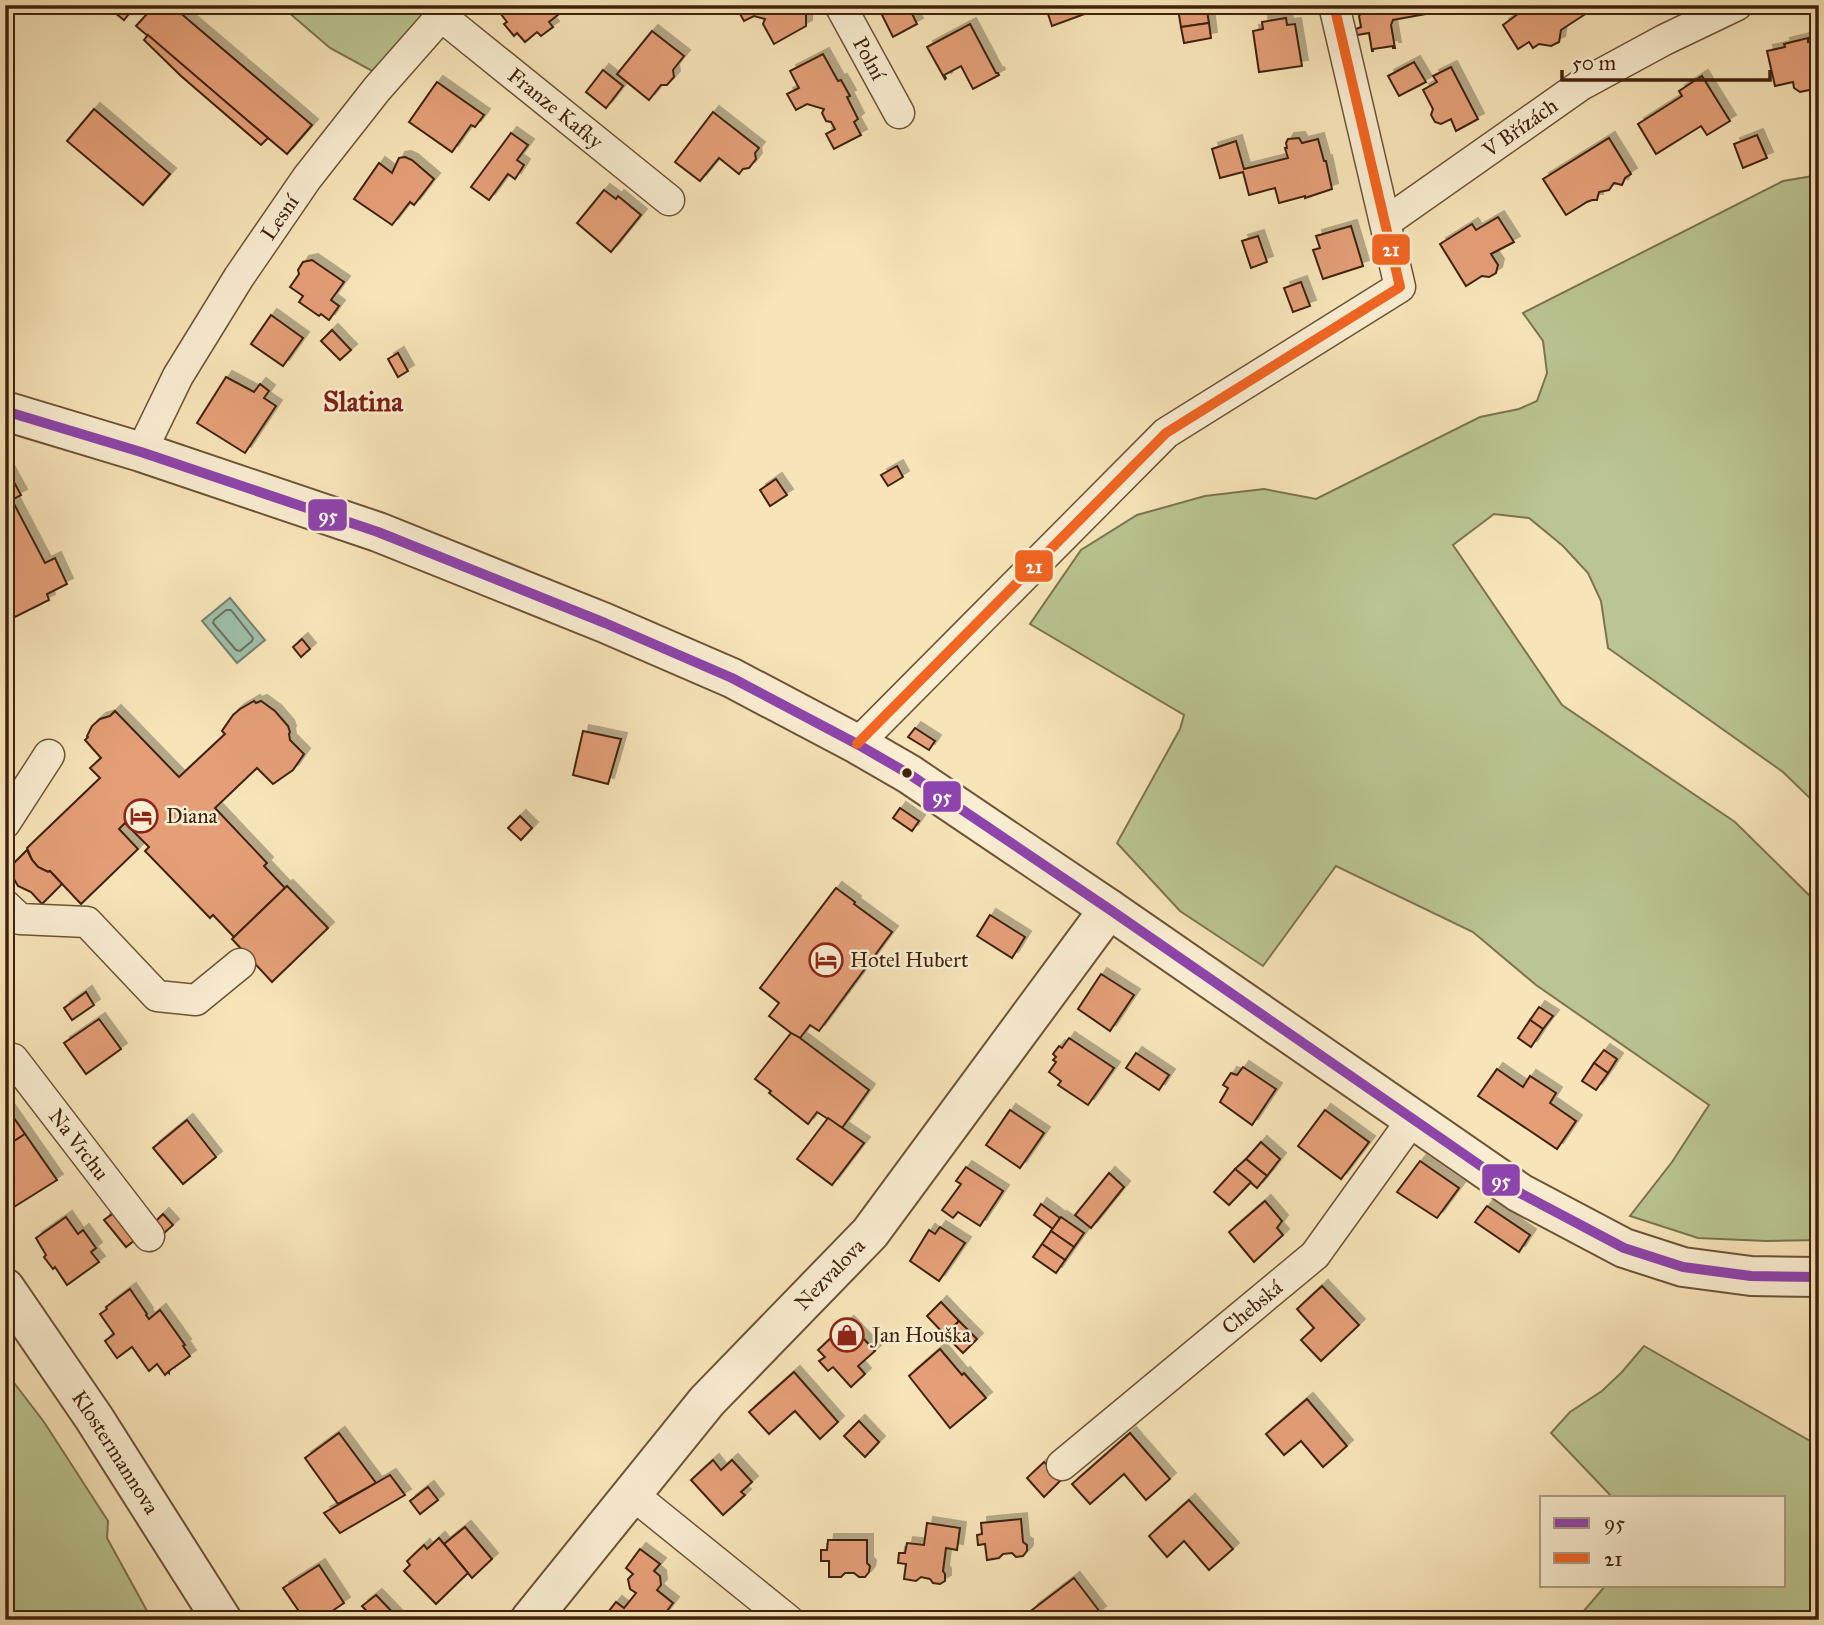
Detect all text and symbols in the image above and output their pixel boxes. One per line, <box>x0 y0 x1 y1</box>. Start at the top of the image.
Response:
street label: Polní <box>847 33 892 86</box>
scale bar <box>1562 38 1770 82</box>
text: 50 m <box>1572 50 1617 76</box>
street label: Franze Kafky <box>503 62 609 155</box>
street label: V Břízách <box>1477 92 1563 164</box>
street label: Lesní <box>255 189 305 245</box>
line badge: 21 <box>1371 233 1411 266</box>
text: 21 <box>1383 238 1400 261</box>
district label: Slatina <box>323 384 404 419</box>
line badge: 95 <box>307 498 348 532</box>
text: 95 <box>318 504 338 528</box>
line badge: 21 <box>1014 549 1054 583</box>
text: 21 <box>1026 555 1043 578</box>
unlabelled marker <box>900 766 914 780</box>
line badge: 95 <box>922 780 962 813</box>
text: 95 <box>932 785 952 809</box>
hotel icon: Diana <box>122 797 160 835</box>
place label: Diana <box>166 803 218 829</box>
hotel icon: Hotel Hubert <box>807 941 845 979</box>
place label: Hotel Hubert <box>850 947 969 973</box>
street label: Na Vrchu <box>43 1104 114 1186</box>
line badge: 95 <box>1481 1163 1521 1197</box>
text: 95 <box>1491 1169 1511 1193</box>
street label: Nezvalova <box>789 1233 871 1316</box>
street label: Chebská <box>1216 1274 1288 1340</box>
shop icon: Jan Houška <box>828 1316 866 1354</box>
place label: Jan Houška <box>870 1322 971 1348</box>
street label: Klostermannova <box>66 1386 165 1519</box>
legend <box>1540 1496 1786 1586</box>
text: 95 <box>1604 1510 1625 1536</box>
text: 21 <box>1604 1546 1623 1572</box>

